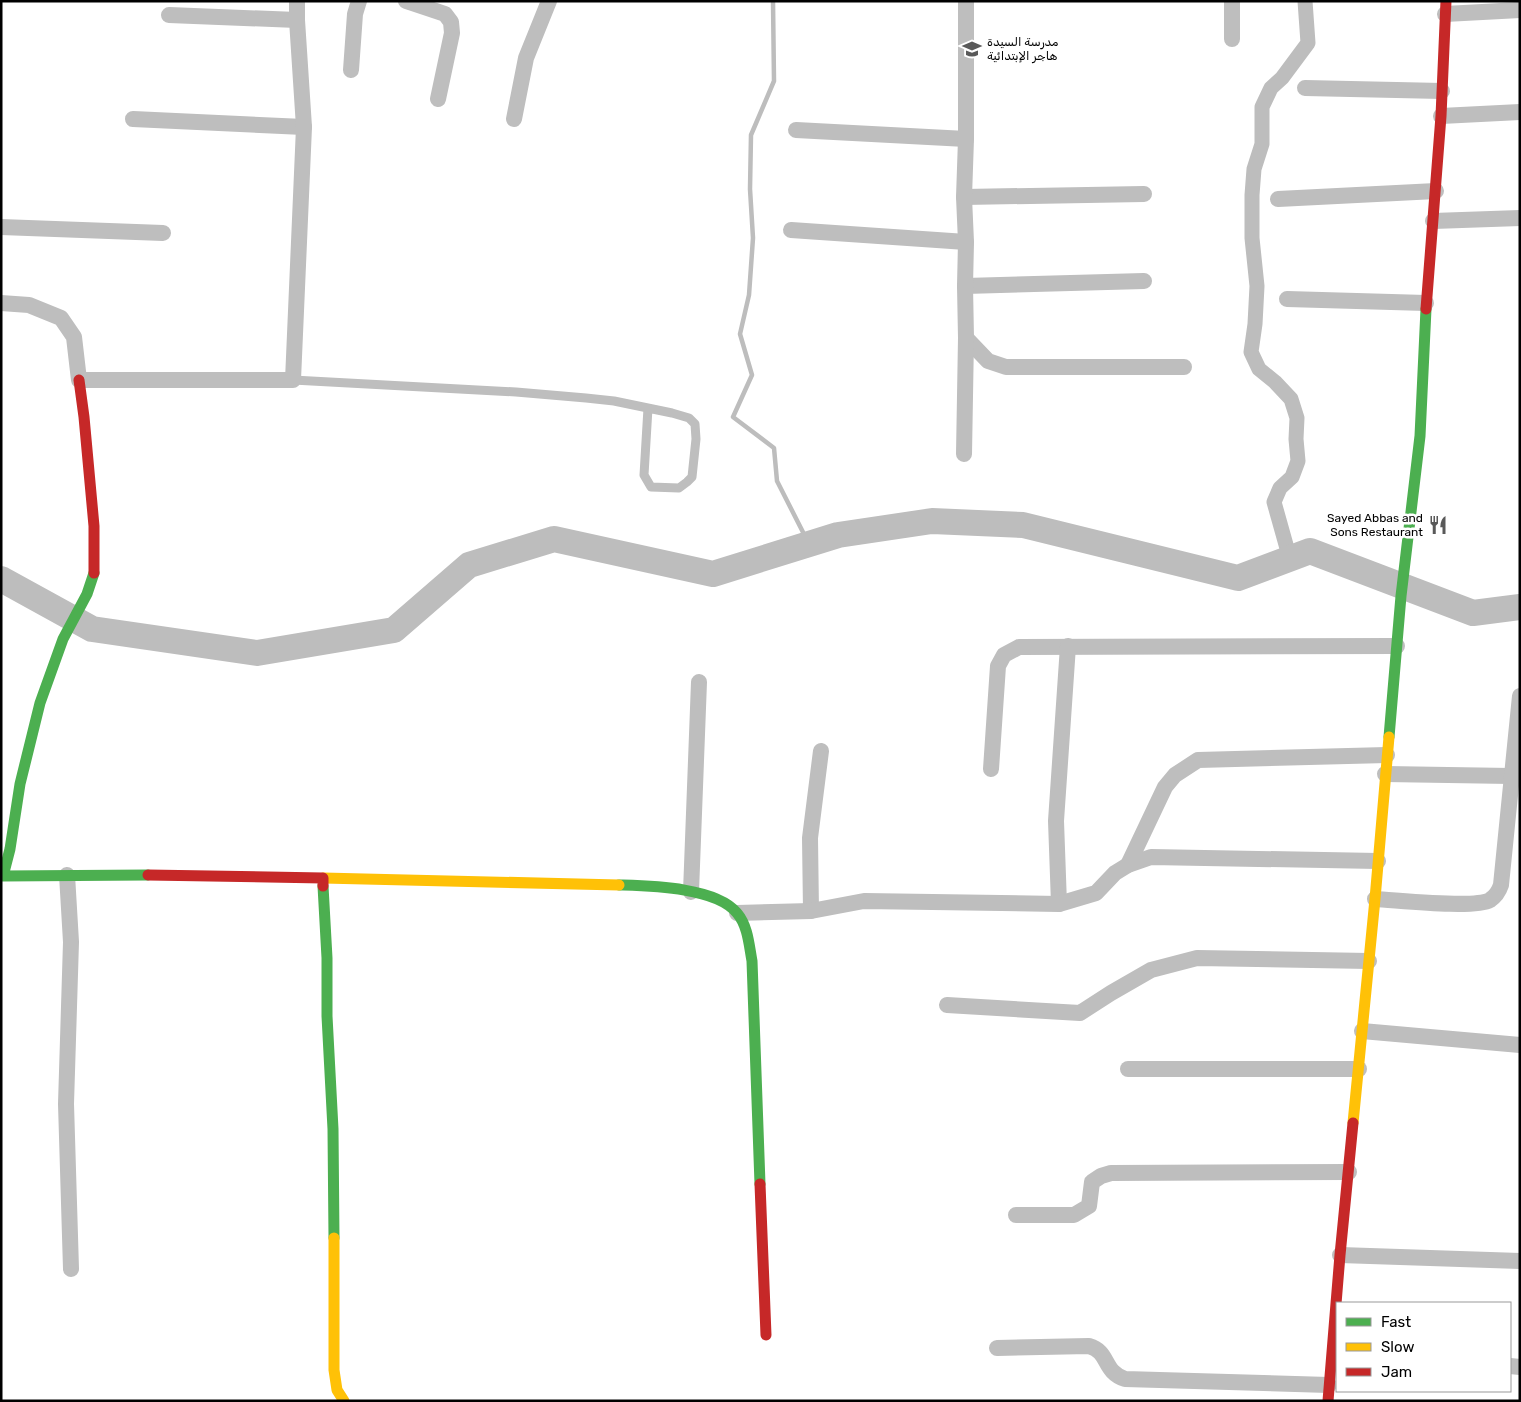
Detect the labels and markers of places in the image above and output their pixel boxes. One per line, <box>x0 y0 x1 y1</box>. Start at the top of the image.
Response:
place label: مدرسة السيدة هاجر الإبتدائية <box>987 35 1059 64</box>
school or university icon: مدرسة السيدة هاجر الإبتدائية <box>961 38 983 60</box>
place label: Sayed Abbas and Sons Restaurant <box>1327 511 1423 539</box>
restaurant icon: Sayed Abbas and Sons Restaurant <box>1427 514 1449 536</box>

